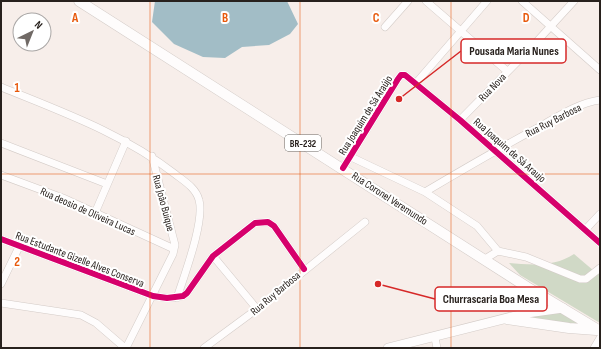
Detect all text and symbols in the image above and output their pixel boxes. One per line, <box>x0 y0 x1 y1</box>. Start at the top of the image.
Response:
text: A <box>71 10 79 26</box>
text: B <box>222 10 228 26</box>
text: C <box>373 10 380 26</box>
text: D <box>523 10 530 26</box>
north arrow <box>12 12 52 52</box>
text: N <box>32 18 45 32</box>
callout: Pousada Maria Nunes <box>461 39 566 63</box>
text: Pousada Maria Nunes <box>469 44 559 59</box>
street label: Rua Nova <box>476 71 509 104</box>
street label: Rua Joaquim de Sá Araújo <box>336 73 395 157</box>
text: 1 <box>14 80 20 96</box>
street label: Rua Ruy Barbosa <box>523 101 583 140</box>
street label: Rua Joaquim de Sá Araujo <box>471 115 549 186</box>
road number: BR-232 <box>285 135 321 151</box>
street label: Rua Coronel Veremundo <box>349 169 430 228</box>
street label: Rua João Buique <box>150 173 177 233</box>
street label: Rua deosio de Oliveira Lucas <box>38 185 137 238</box>
street label: Rua Estudante Gizelle Alves Conserva <box>14 229 146 290</box>
text: 2 <box>14 254 20 270</box>
street label: Rua Ruy Barbosa <box>248 269 303 318</box>
callout: Churrascaria Boa Mesa <box>435 287 547 311</box>
text: Churrascaria Boa Mesa <box>443 292 539 307</box>

